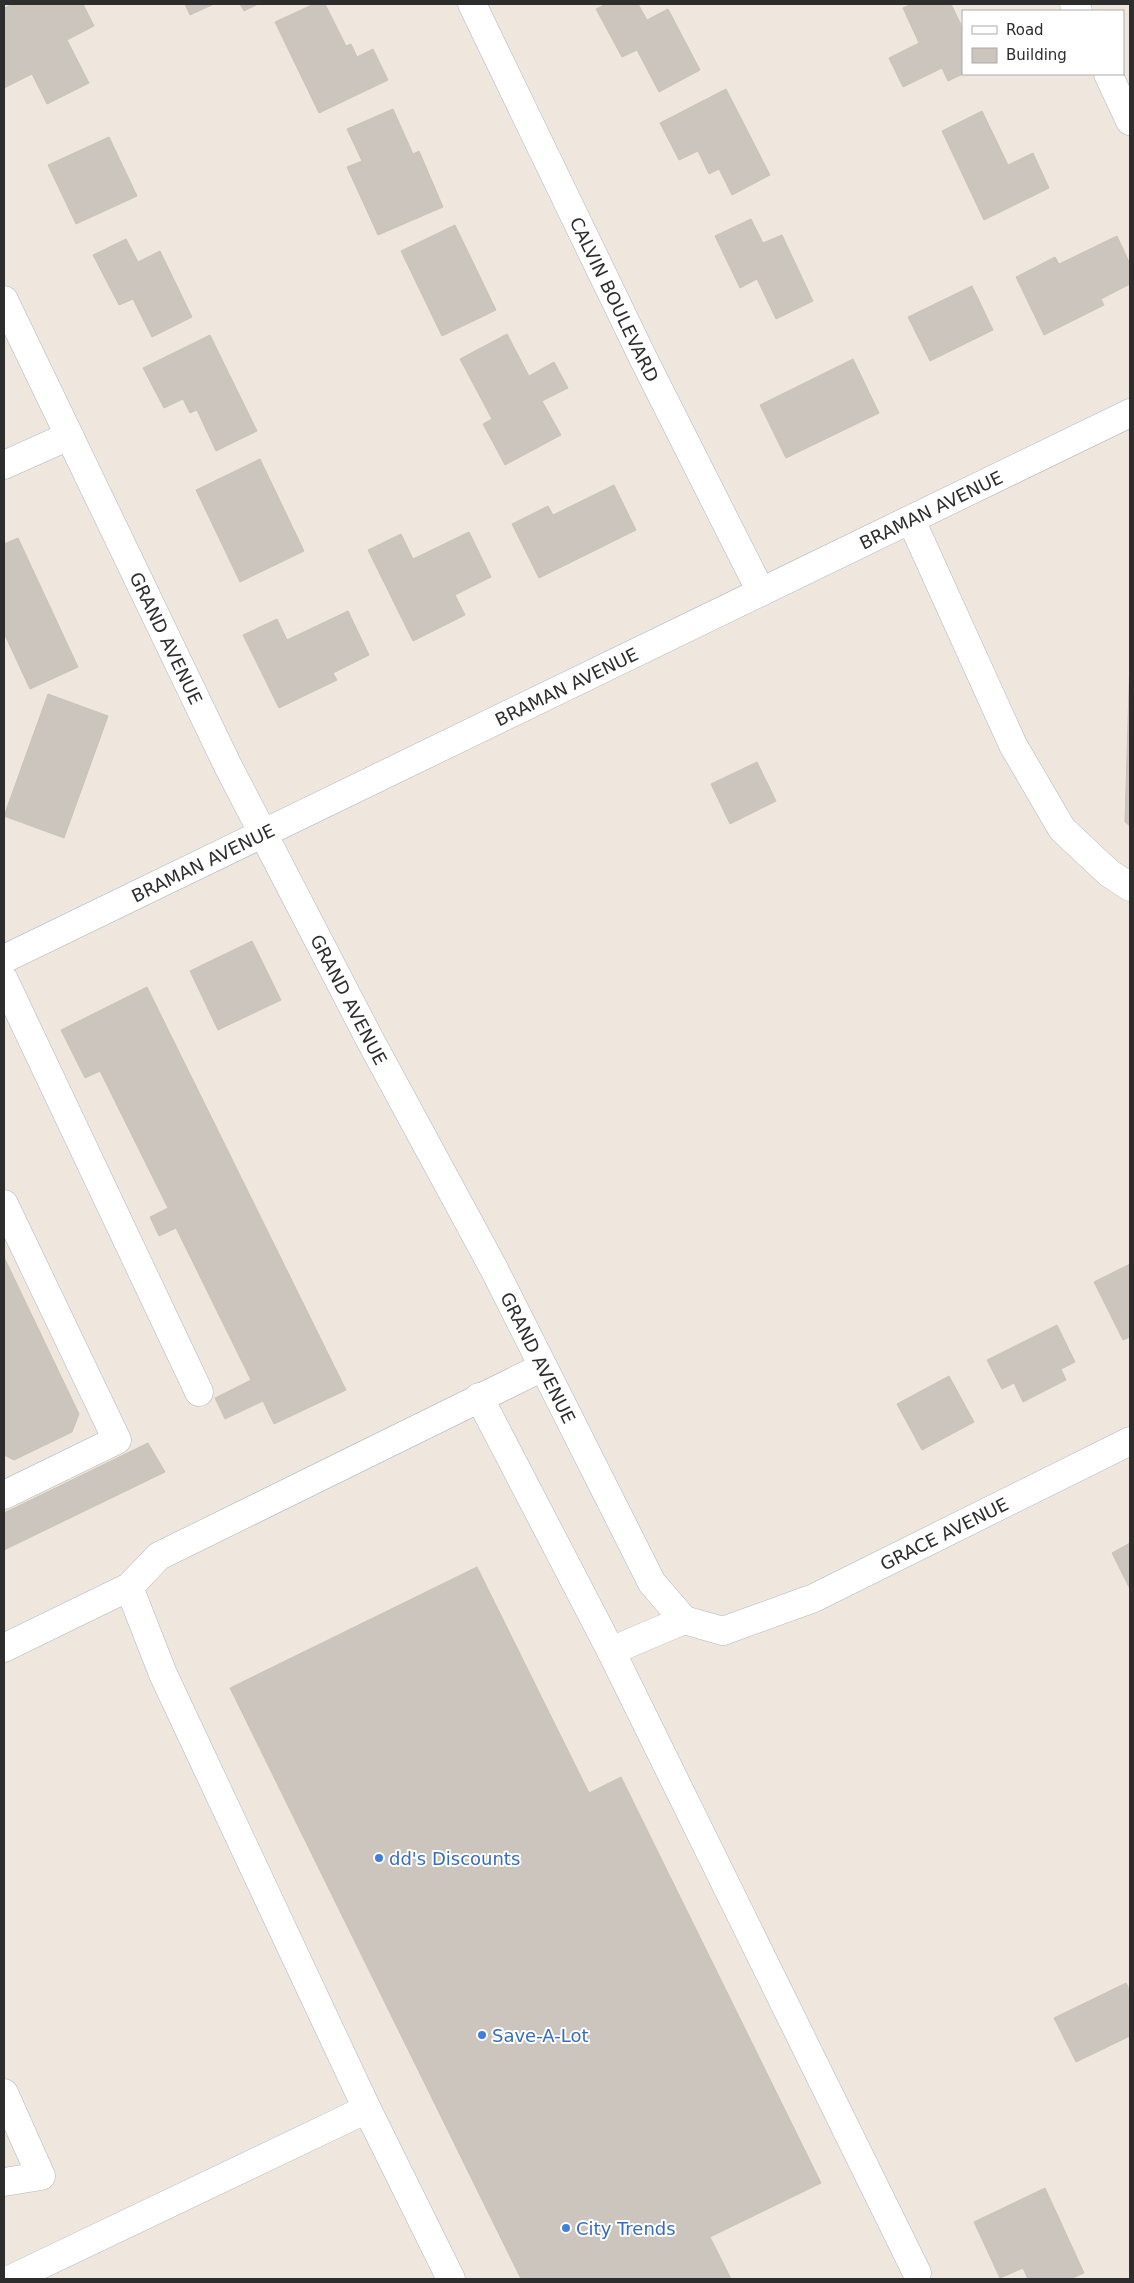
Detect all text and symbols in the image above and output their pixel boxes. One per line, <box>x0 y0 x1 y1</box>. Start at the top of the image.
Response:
legend <box>962 10 1124 75</box>
text: Road <box>1006 21 1044 39</box>
text: Building <box>1006 46 1067 64</box>
street label: CALVIN BOULEVARD <box>566 213 664 385</box>
street label: BRAMAN AVENUE <box>856 466 1006 553</box>
street label: GRAND AVENUE <box>126 569 207 707</box>
street label: BRAMAN AVENUE <box>491 643 641 730</box>
street label: BRAMAN AVENUE <box>128 819 278 906</box>
street label: GRAND AVENUE <box>307 931 392 1068</box>
street label: GRAND AVENUE <box>497 1288 580 1426</box>
street label: GRACE AVENUE <box>877 1493 1012 1574</box>
place label: dd's Discounts <box>389 1848 520 1869</box>
marker: dd's Discounts <box>373 1852 385 1864</box>
place label: Save-A-Lot <box>492 2025 588 2046</box>
marker: Save-A-Lot <box>476 2029 488 2041</box>
place label: City Trends <box>576 2218 676 2239</box>
marker: City Trends <box>560 2222 572 2234</box>

